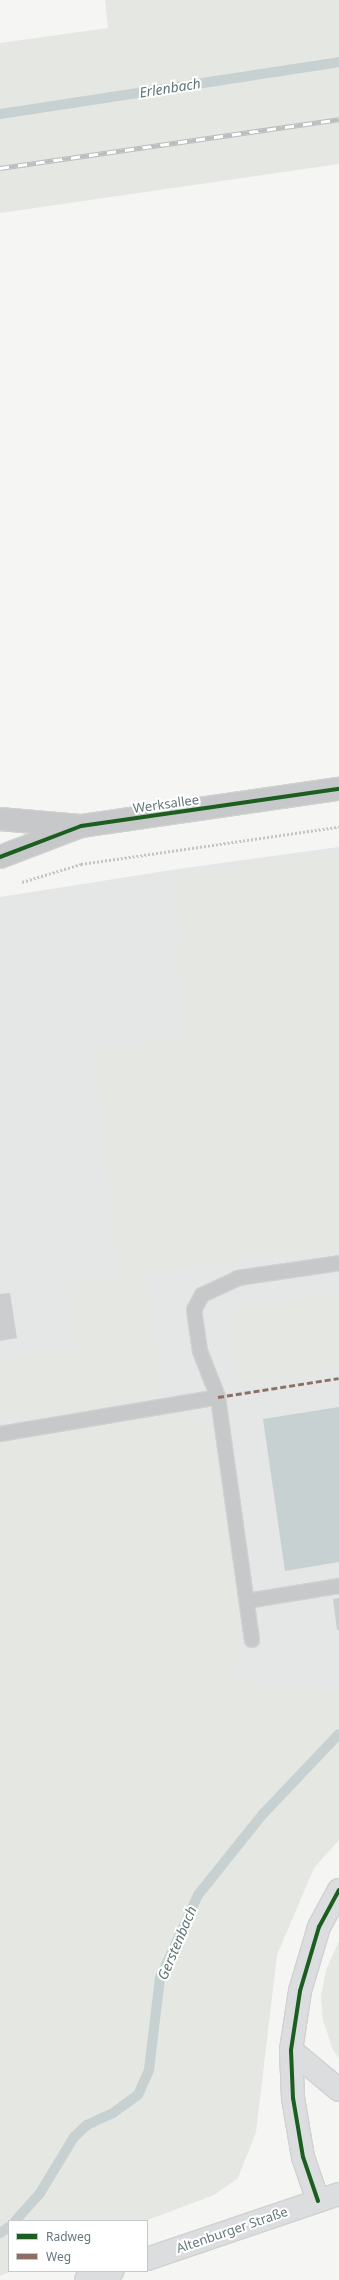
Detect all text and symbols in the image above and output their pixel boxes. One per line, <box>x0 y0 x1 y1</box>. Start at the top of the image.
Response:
water label: Erlenbach <box>138 75 202 101</box>
street label: Werksallee <box>132 792 200 816</box>
water label: Gerstenbach <box>154 1904 200 1982</box>
street label: Altenburger Straße <box>174 2204 290 2256</box>
legend <box>8 2220 148 2272</box>
text: Radweg <box>46 2228 91 2245</box>
text: Weg <box>46 2248 71 2265</box>

